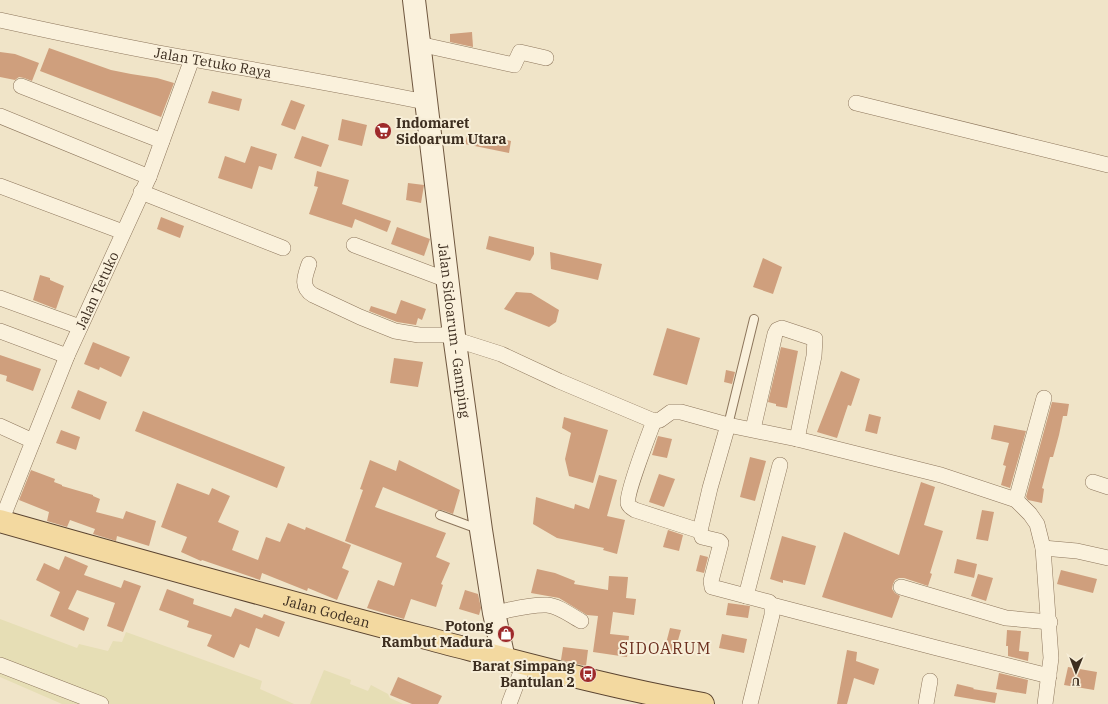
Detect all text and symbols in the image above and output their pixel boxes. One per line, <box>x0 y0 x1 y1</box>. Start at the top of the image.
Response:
street label: Jalan Tetuko Raya <box>153 43 273 82</box>
place label: Indomaret Sidoarum Utara <box>396 114 506 148</box>
supermarket icon: Indomaret Sidoarum Utara <box>373 121 393 141</box>
street label: Jalan Sidoarum - Gamping <box>434 242 474 420</box>
street label: Jalan Tetuko <box>71 249 123 332</box>
street label: Jalan Godean <box>281 591 372 632</box>
place label: Potong Rambut Madura <box>381 617 494 651</box>
shop icon: Potong Rambut Madura <box>496 624 516 644</box>
district label: SIDOARUM <box>619 638 711 658</box>
north arrow <box>1056 652 1096 692</box>
place label: Barat Simpang Bantulan 2 <box>472 657 576 691</box>
bus stop icon: Barat Simpang Bantulan 2 <box>578 664 598 684</box>
text: U <box>1071 675 1080 689</box>

